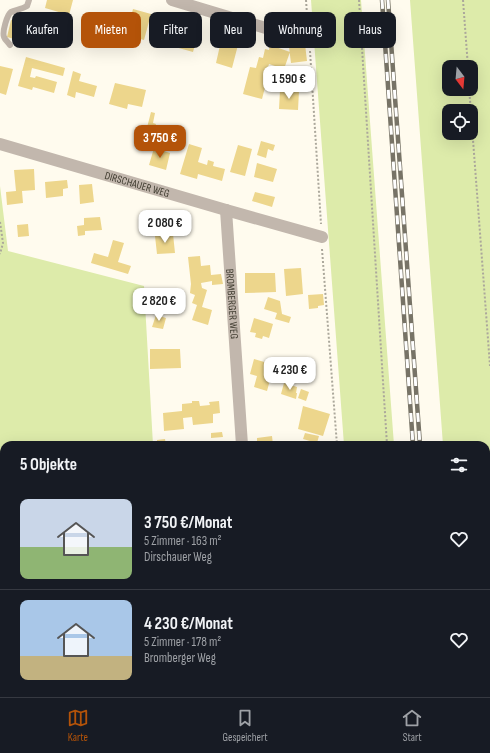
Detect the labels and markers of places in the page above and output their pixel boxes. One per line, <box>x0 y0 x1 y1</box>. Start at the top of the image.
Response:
pin: 1 590 € <box>252 66 326 100</box>
pin: 3 750 € <box>123 125 197 159</box>
pin: 2 080 € <box>128 210 202 244</box>
pin: 2 820 € <box>122 288 196 322</box>
pin: 4 230 € <box>253 357 327 391</box>

